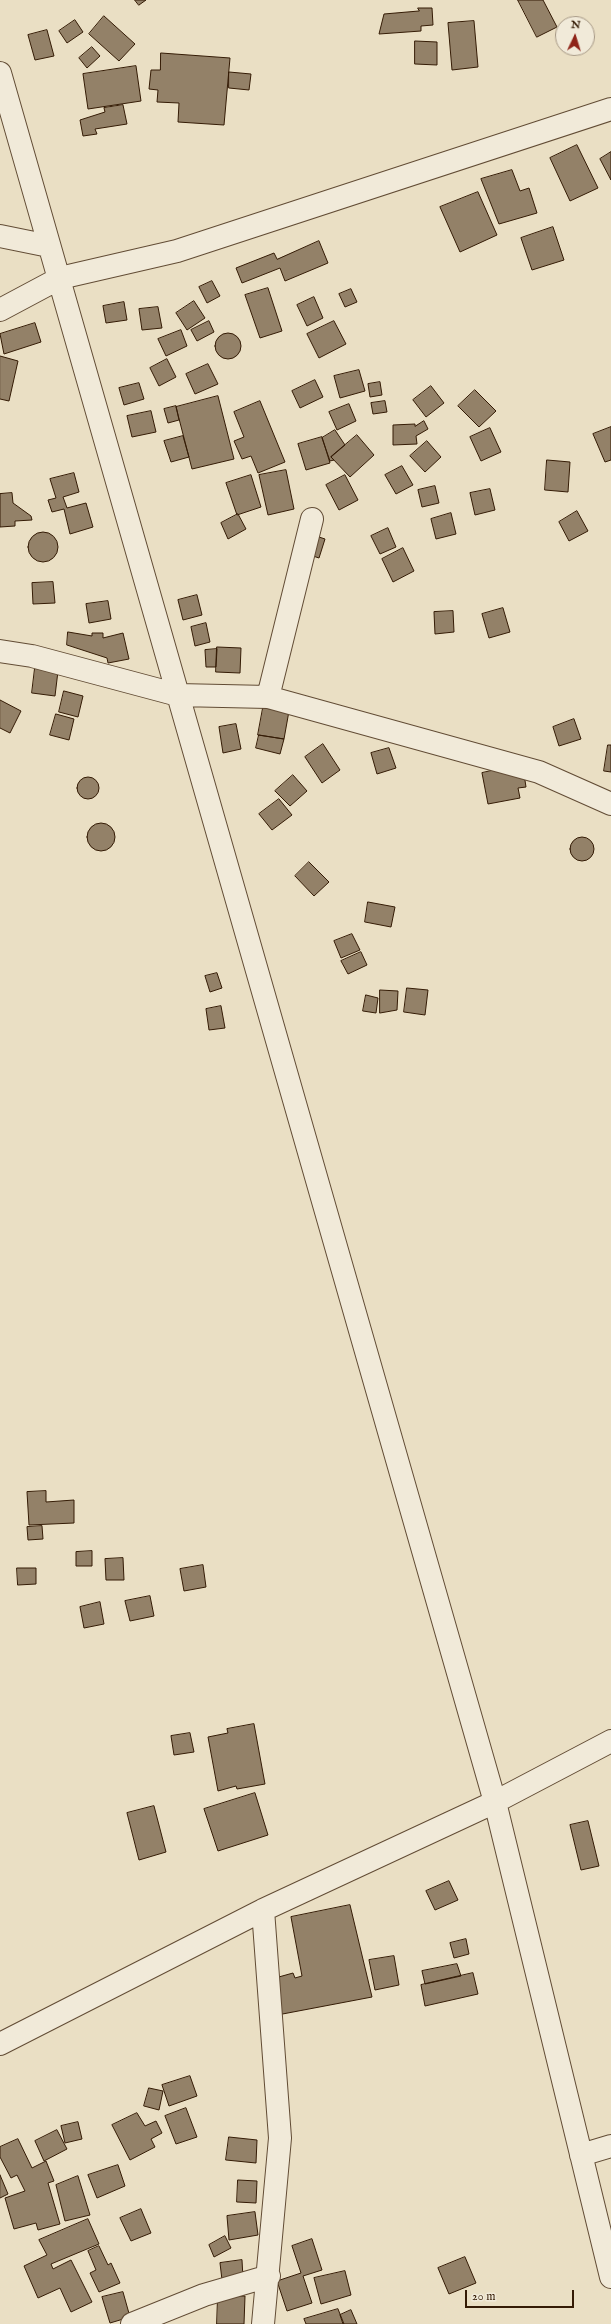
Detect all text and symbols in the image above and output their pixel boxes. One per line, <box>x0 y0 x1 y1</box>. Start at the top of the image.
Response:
north arrow <box>555 16 595 56</box>
text: N <box>571 18 581 32</box>
scale bar <box>467 2282 576 2308</box>
text: 20 m <box>472 2289 495 2304</box>

